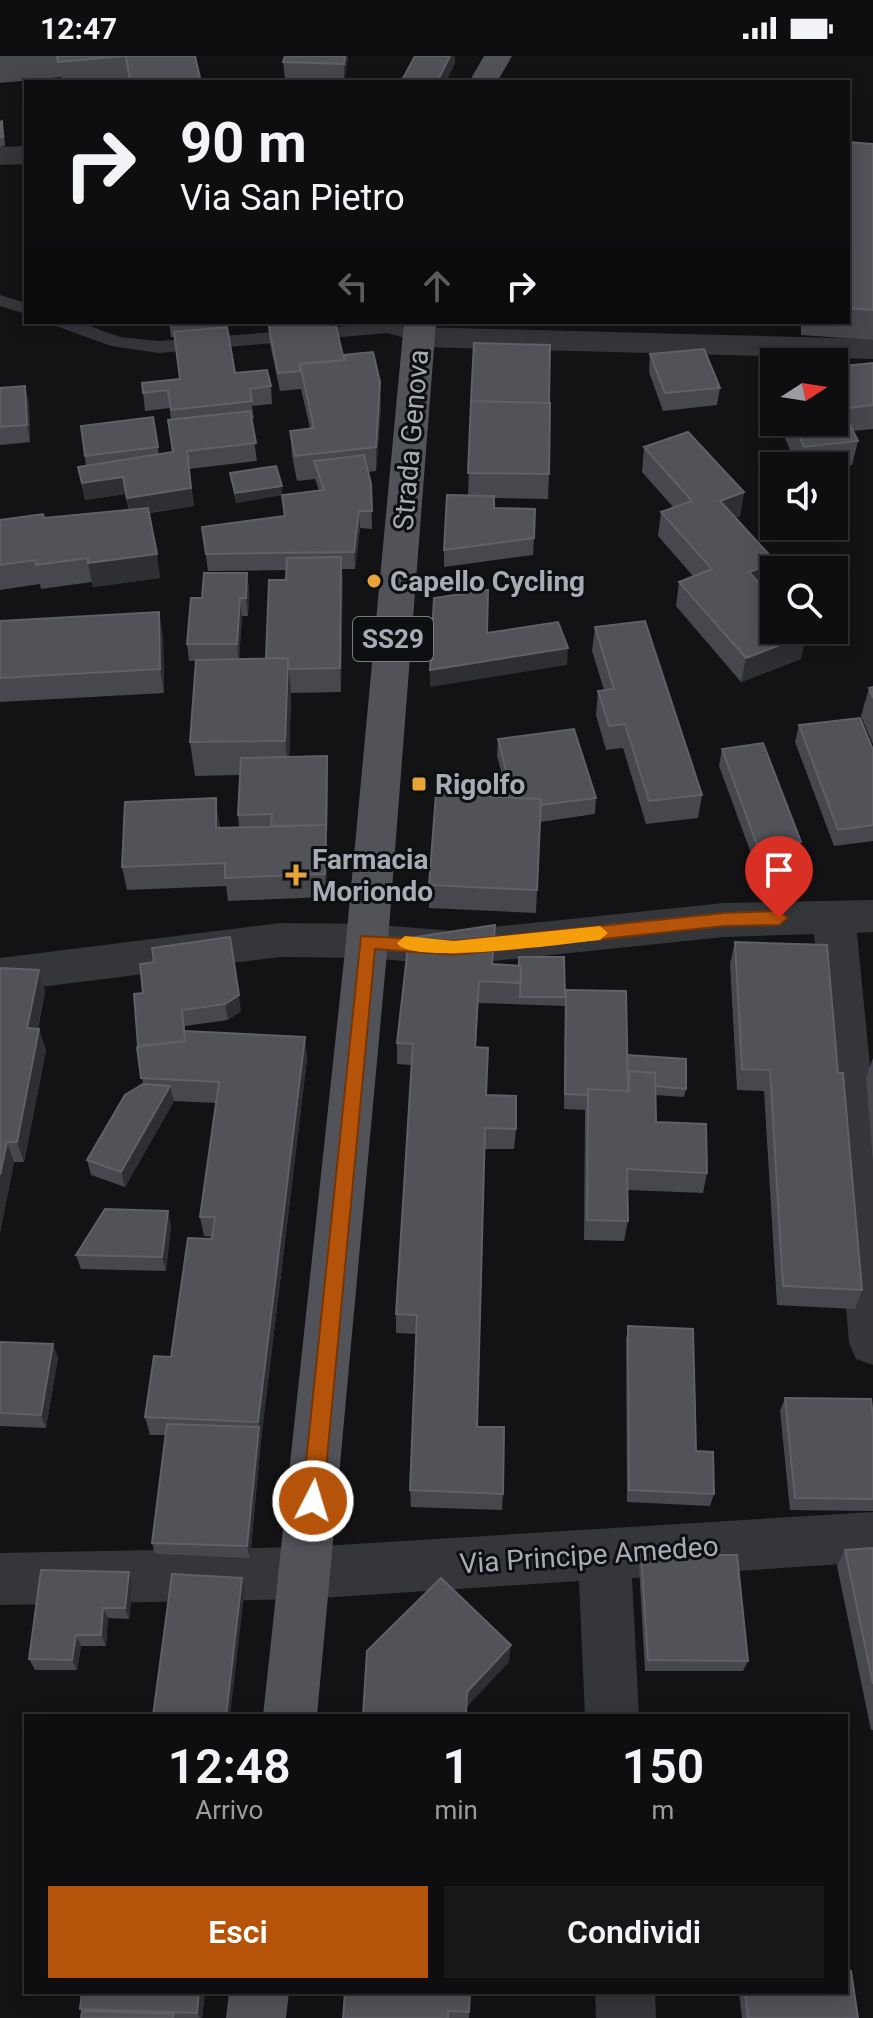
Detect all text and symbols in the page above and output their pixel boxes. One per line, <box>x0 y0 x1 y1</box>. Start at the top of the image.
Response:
text: 12:47 <box>40 11 117 46</box>
text: 90 m <box>180 110 307 176</box>
icon: right <box>48 112 152 216</box>
text: Via San Pietro <box>180 177 405 219</box>
icon: left <box>331 264 375 308</box>
icon: ahead <box>415 264 459 308</box>
icon: right <box>499 264 543 308</box>
street label: Strada Genova <box>387 348 435 532</box>
north arrow <box>760 348 848 436</box>
map controls <box>760 348 848 644</box>
button: sound <box>760 452 848 540</box>
button: search <box>760 556 848 644</box>
place label: Capello Cycling <box>390 565 585 598</box>
marker: Capello Cycling <box>365 572 383 590</box>
road number: SS29 <box>353 617 433 661</box>
place label: Rigolfo <box>435 768 525 801</box>
marker: Rigolfo <box>410 775 428 793</box>
pin <box>745 836 813 918</box>
place label: Farmacia Moriondo <box>312 843 433 908</box>
icon: arrive <box>757 848 801 892</box>
marker: Farmacia Moriondo <box>287 866 305 884</box>
position arrow <box>271 1459 355 1543</box>
street label: Via Principe Amedeo <box>458 1529 720 1581</box>
text: 12:48 <box>168 1738 291 1795</box>
text: 1 <box>443 1738 470 1795</box>
text: 150 <box>622 1738 704 1795</box>
text: Arrivo <box>195 1795 263 1825</box>
text: min <box>434 1795 478 1825</box>
text: m <box>652 1795 674 1825</box>
button: Esci <box>48 1886 428 1978</box>
button: Condividi <box>444 1886 824 1978</box>

